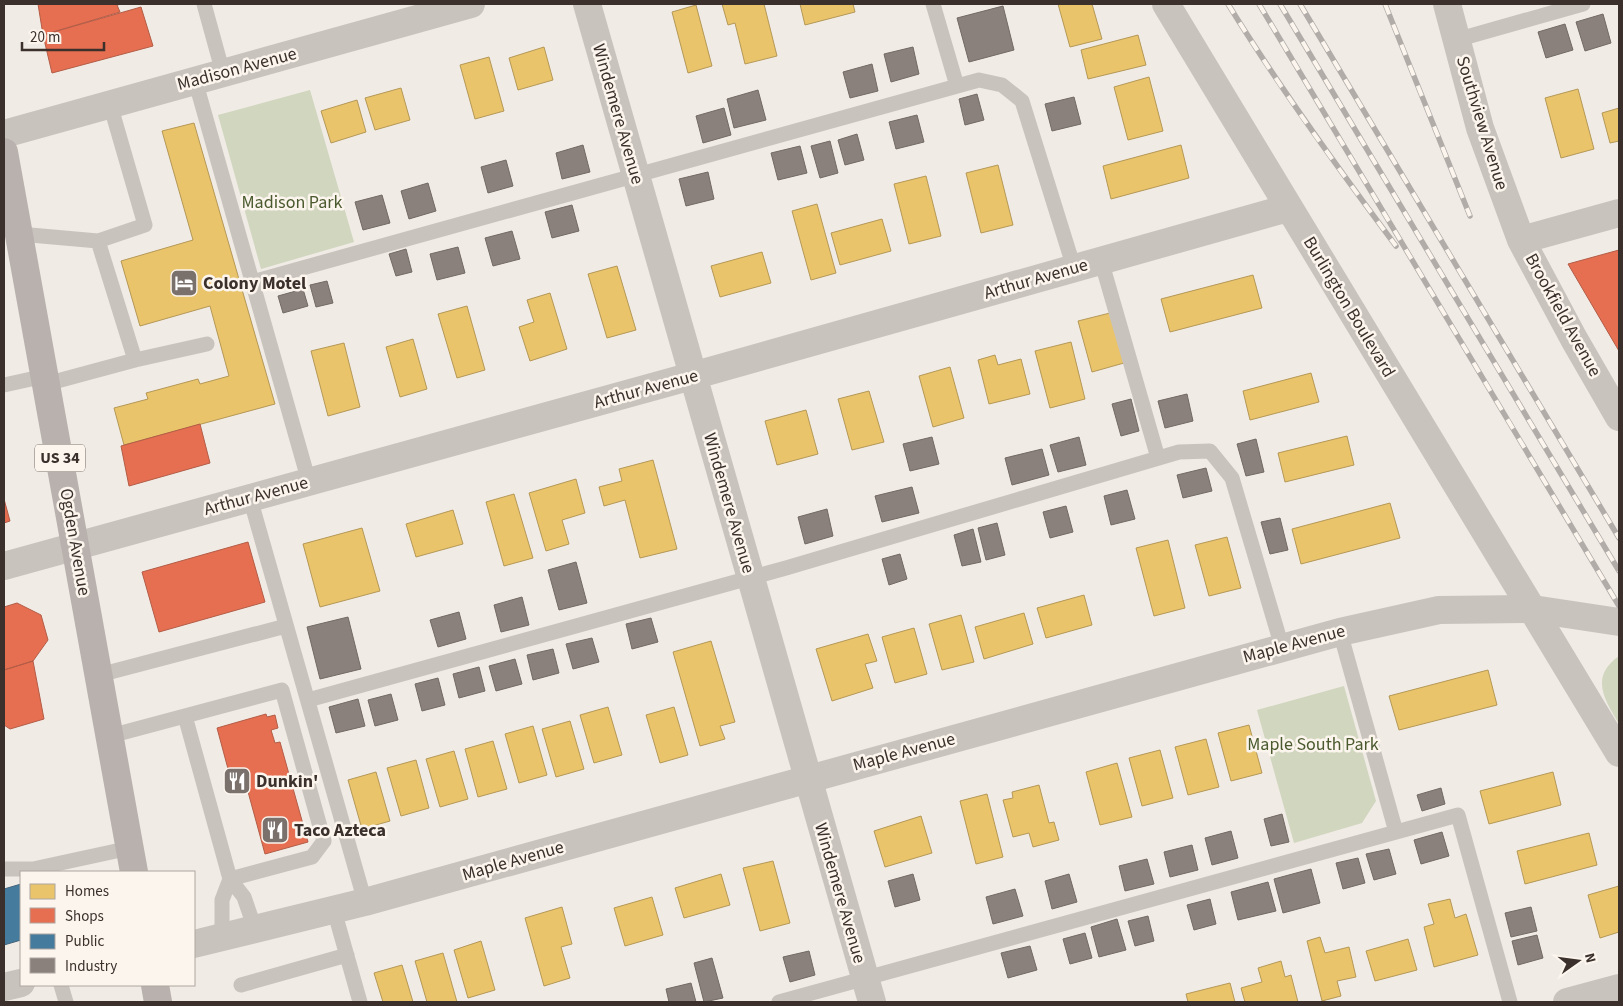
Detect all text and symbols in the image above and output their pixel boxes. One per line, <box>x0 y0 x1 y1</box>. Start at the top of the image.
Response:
scale bar <box>22 20 105 52</box>
text: 20 m <box>30 27 60 48</box>
street label: Madison Avenue <box>174 41 300 97</box>
street label: Windemere Avenue <box>586 41 650 187</box>
street label: Southview Avenue <box>1450 53 1514 193</box>
park label: Madison Park <box>242 190 343 215</box>
street label: Burlington Boulevard <box>1297 232 1401 382</box>
street label: Brookfield Avenue <box>1519 249 1607 381</box>
street label: Arthur Avenue <box>981 252 1091 306</box>
hotel icon: Colony Motel <box>169 268 199 298</box>
place label: Colony Motel <box>203 271 306 296</box>
street label: Arthur Avenue <box>591 363 701 415</box>
street label: Windemere Avenue <box>697 430 761 576</box>
road number: US 34 <box>35 444 85 472</box>
street label: Arthur Avenue <box>201 470 311 522</box>
street label: Ogden Avenue <box>53 486 97 598</box>
street label: Maple Avenue <box>1240 618 1348 670</box>
street label: Maple Avenue <box>850 726 958 778</box>
park label: Maple South Park <box>1247 732 1379 757</box>
restaurant icon: Dunkin' <box>222 766 252 796</box>
place label: Dunkin' <box>256 769 318 794</box>
restaurant icon: Taco Azteca <box>260 815 290 845</box>
place label: Taco Azteca <box>294 818 386 843</box>
street label: Windemere Avenue <box>808 820 872 966</box>
street label: Maple Avenue <box>459 835 567 887</box>
legend <box>20 871 195 986</box>
text: Homes <box>65 881 109 902</box>
text: Shops <box>65 906 104 927</box>
text: Public <box>65 931 104 952</box>
north arrow <box>1553 936 1603 986</box>
text: N <box>1579 951 1600 965</box>
text: Industry <box>65 956 117 977</box>

